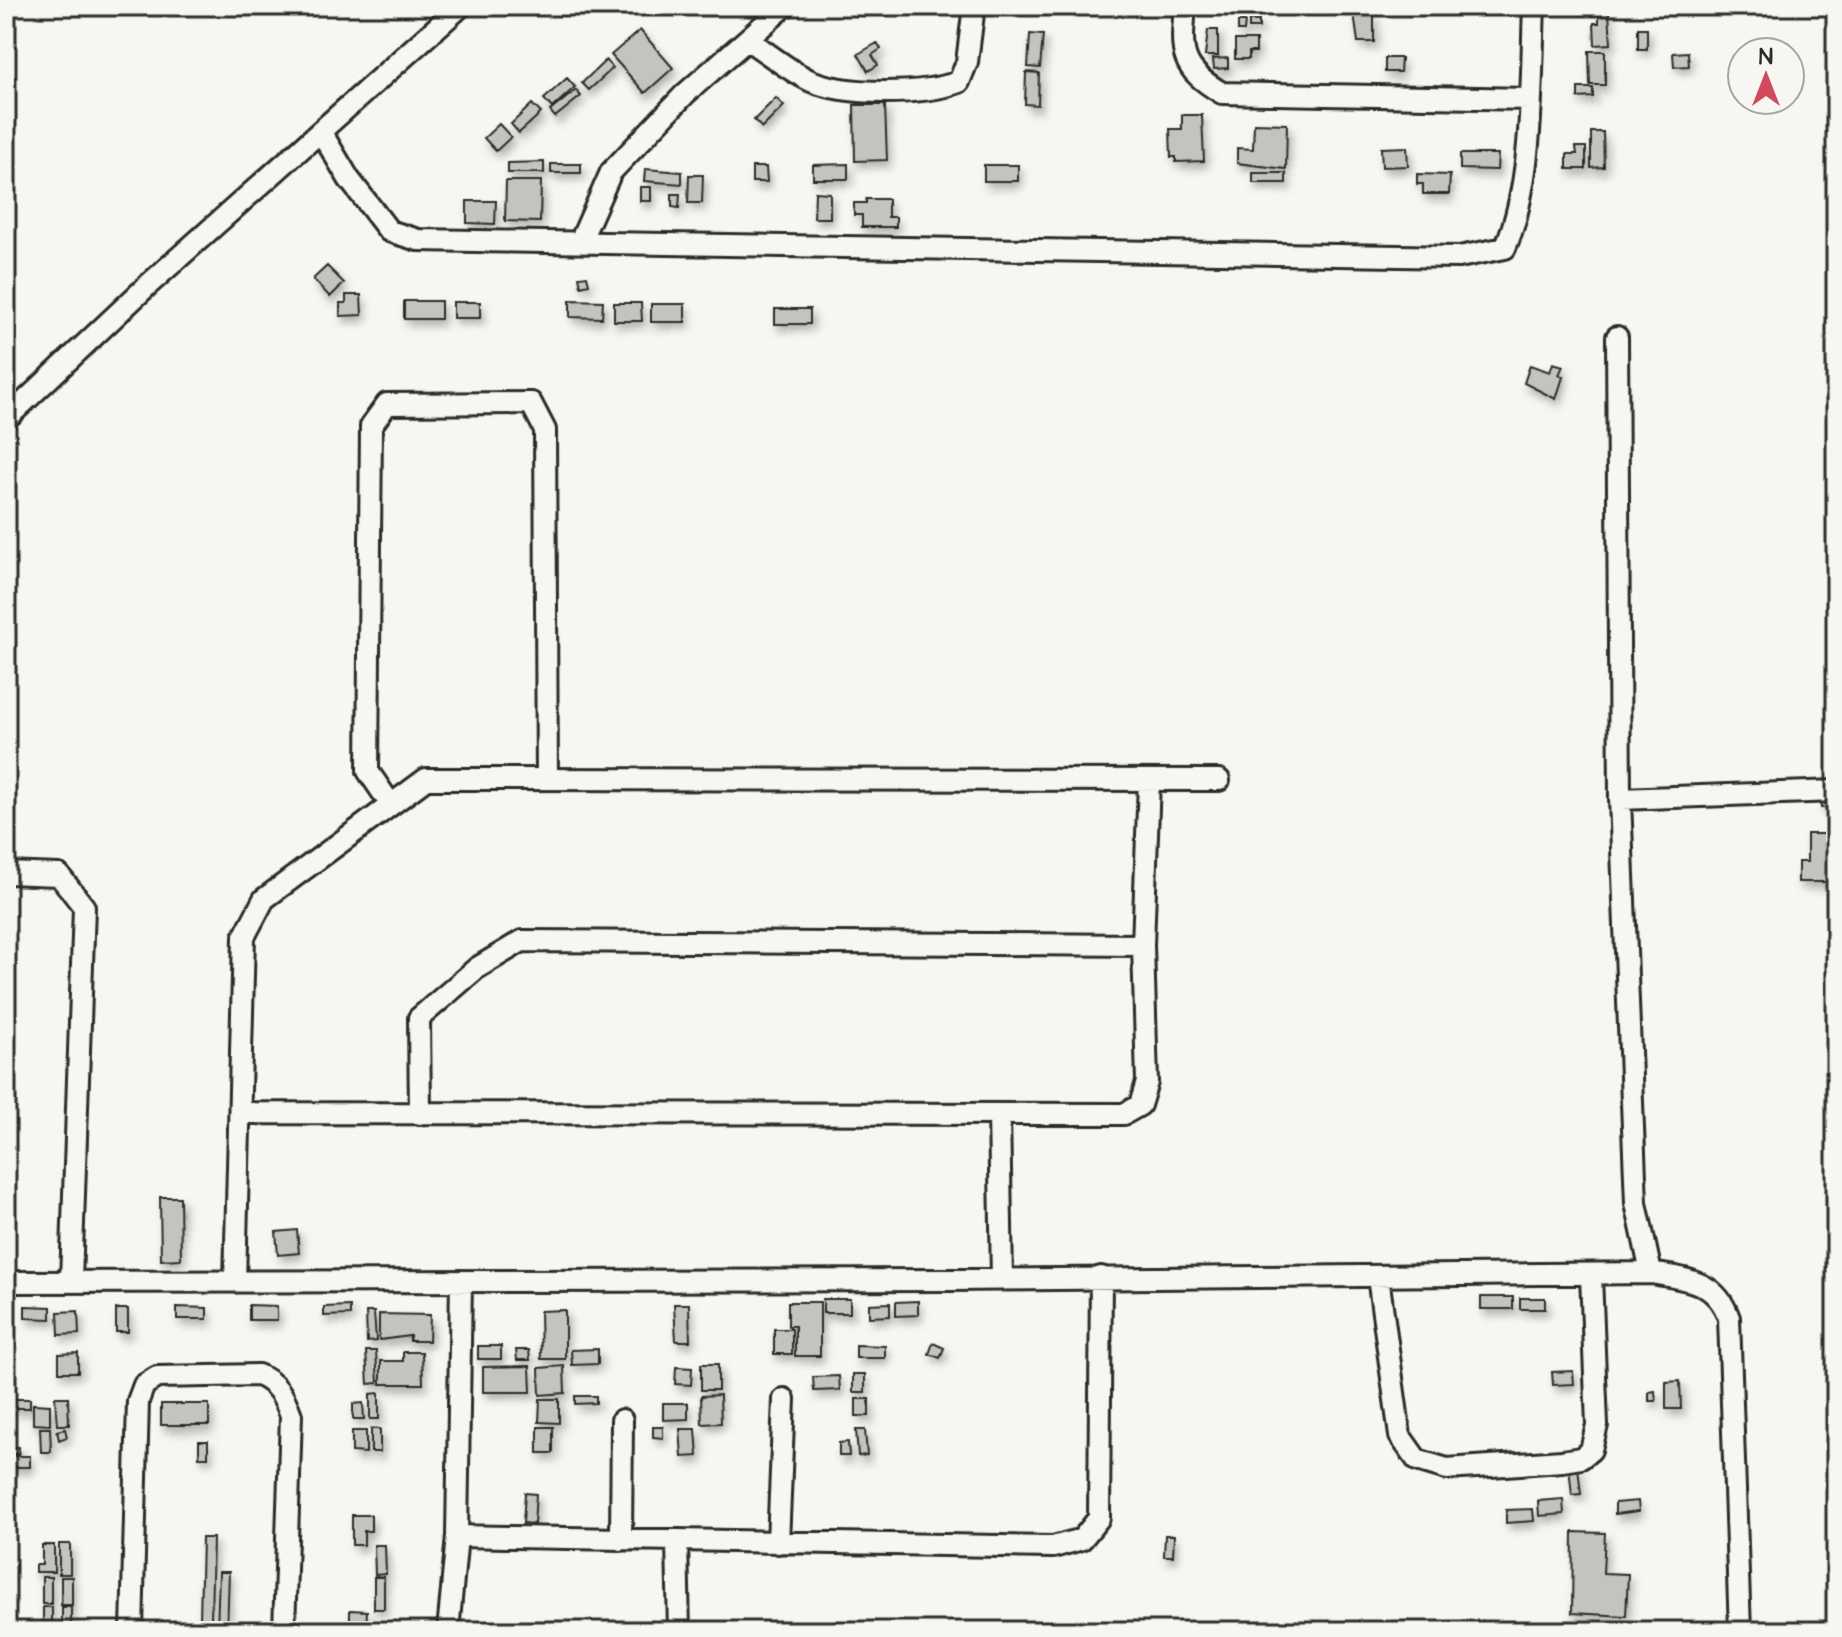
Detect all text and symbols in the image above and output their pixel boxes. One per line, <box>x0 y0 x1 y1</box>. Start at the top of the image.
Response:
north arrow <box>1726 36 1806 116</box>
text: N <box>1759 42 1773 73</box>

